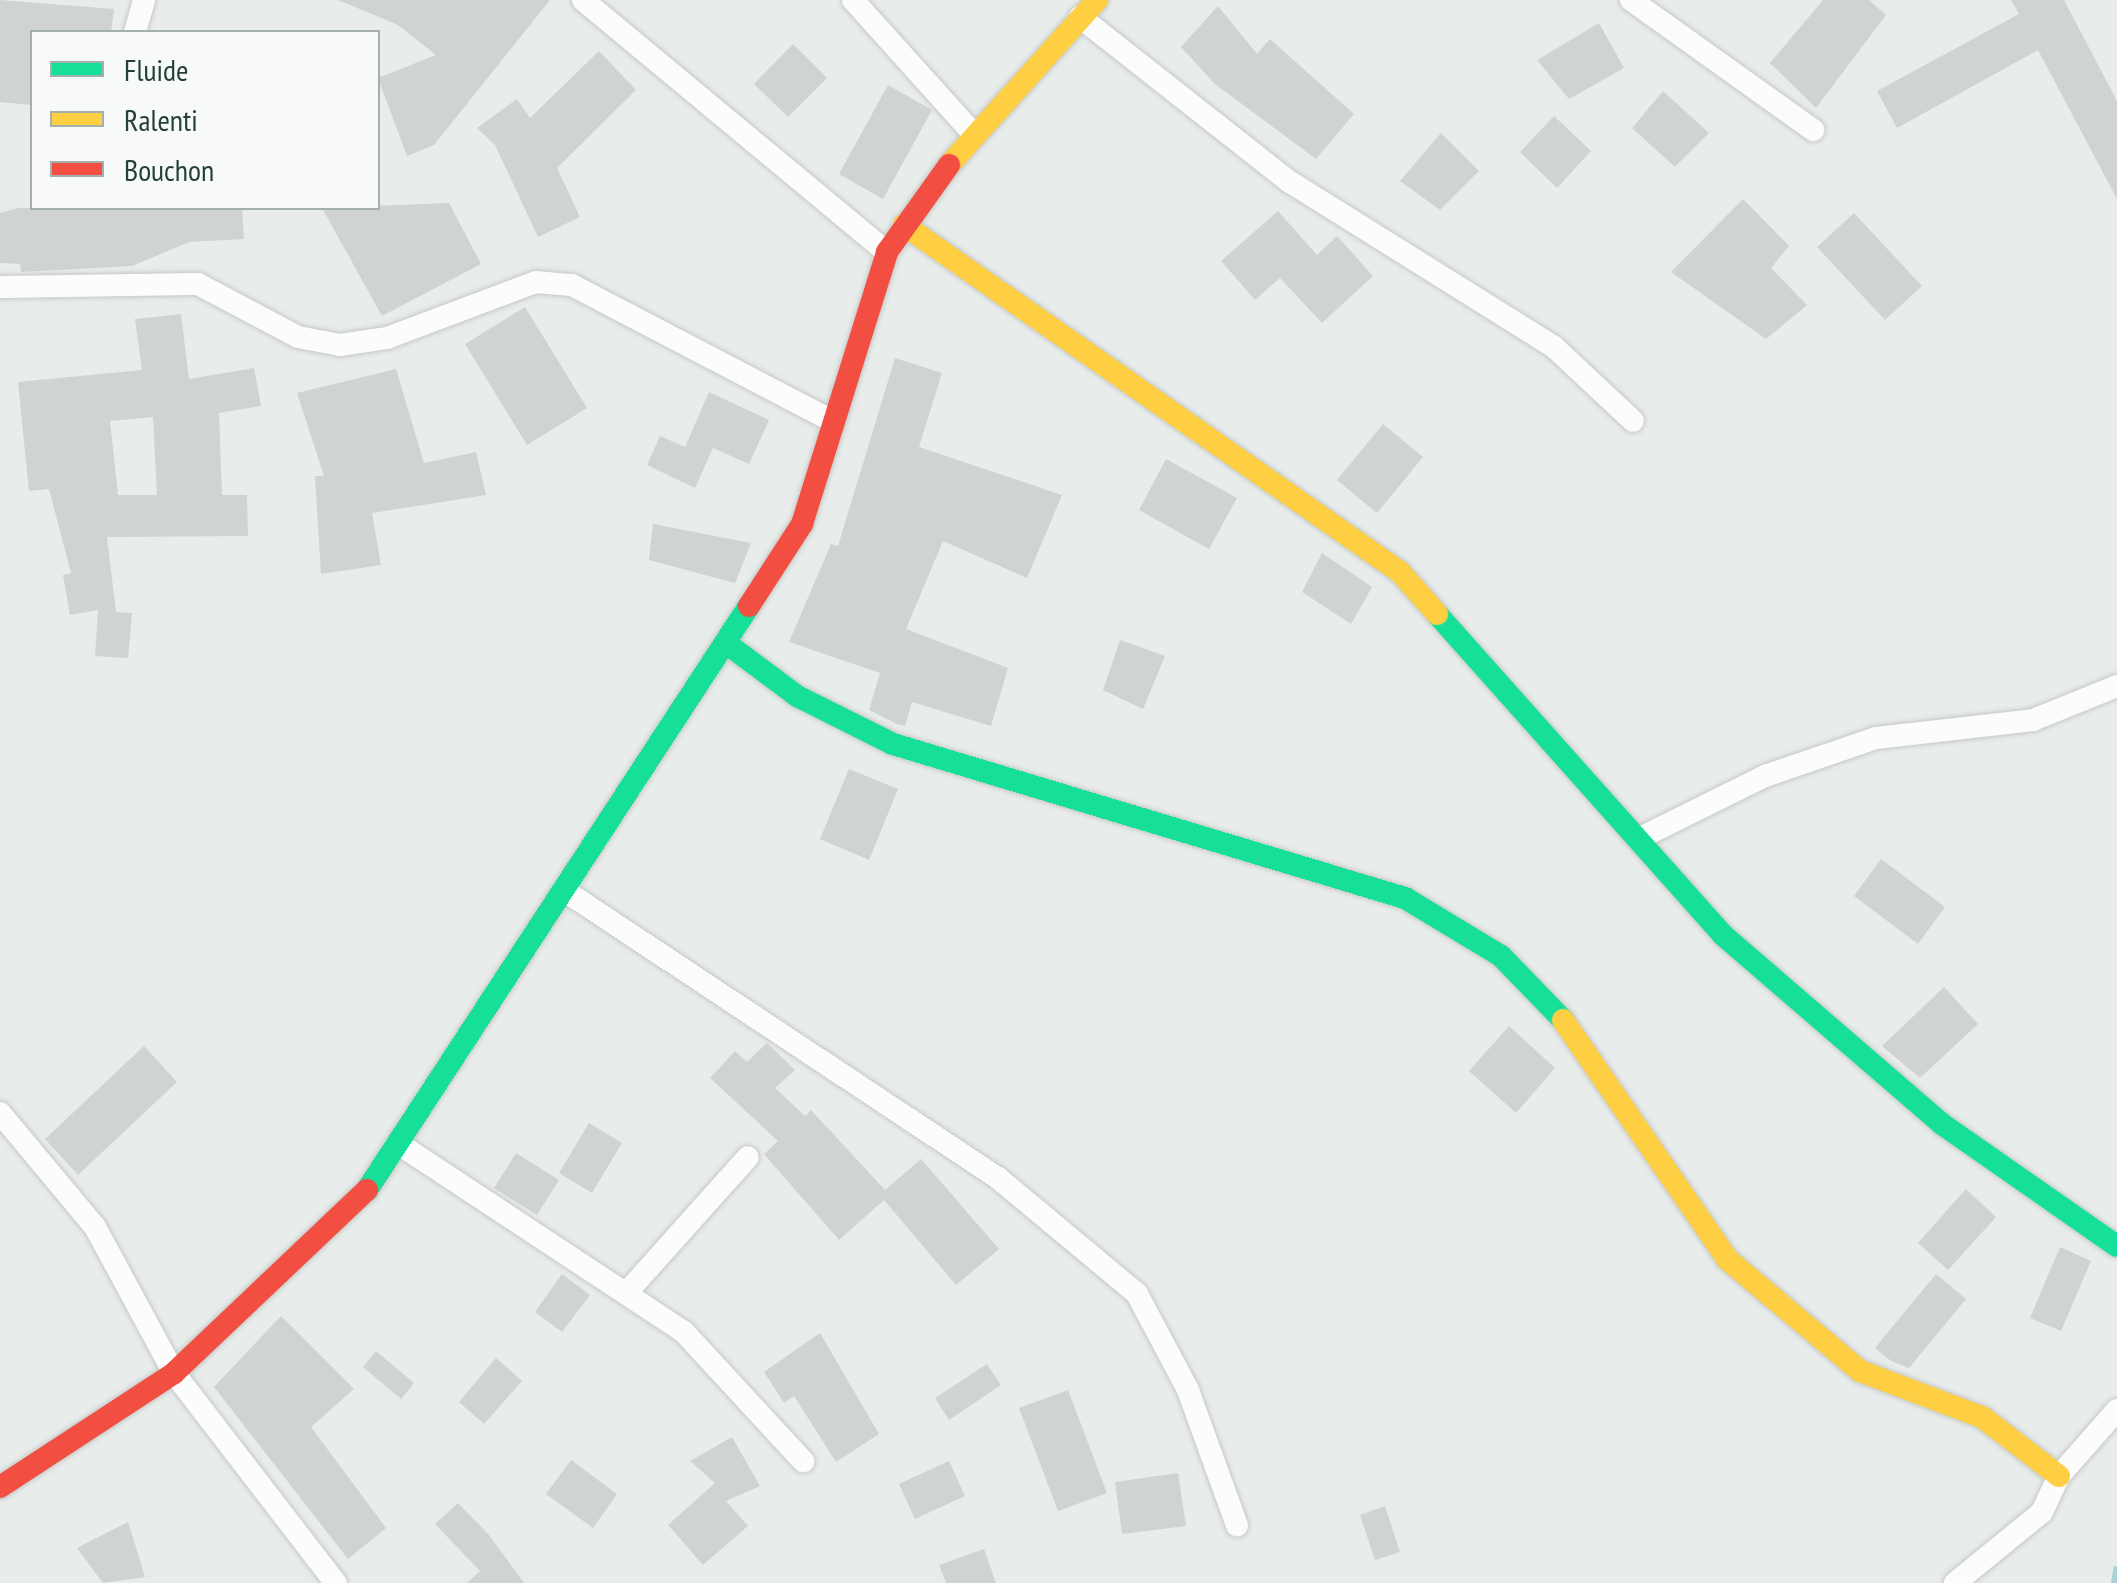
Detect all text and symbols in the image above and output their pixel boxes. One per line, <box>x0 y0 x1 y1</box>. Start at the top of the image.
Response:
legend <box>30 30 380 210</box>
text: Fluide <box>124 50 188 89</box>
text: Ralenti <box>124 100 198 139</box>
text: Bouchon <box>124 150 214 189</box>

